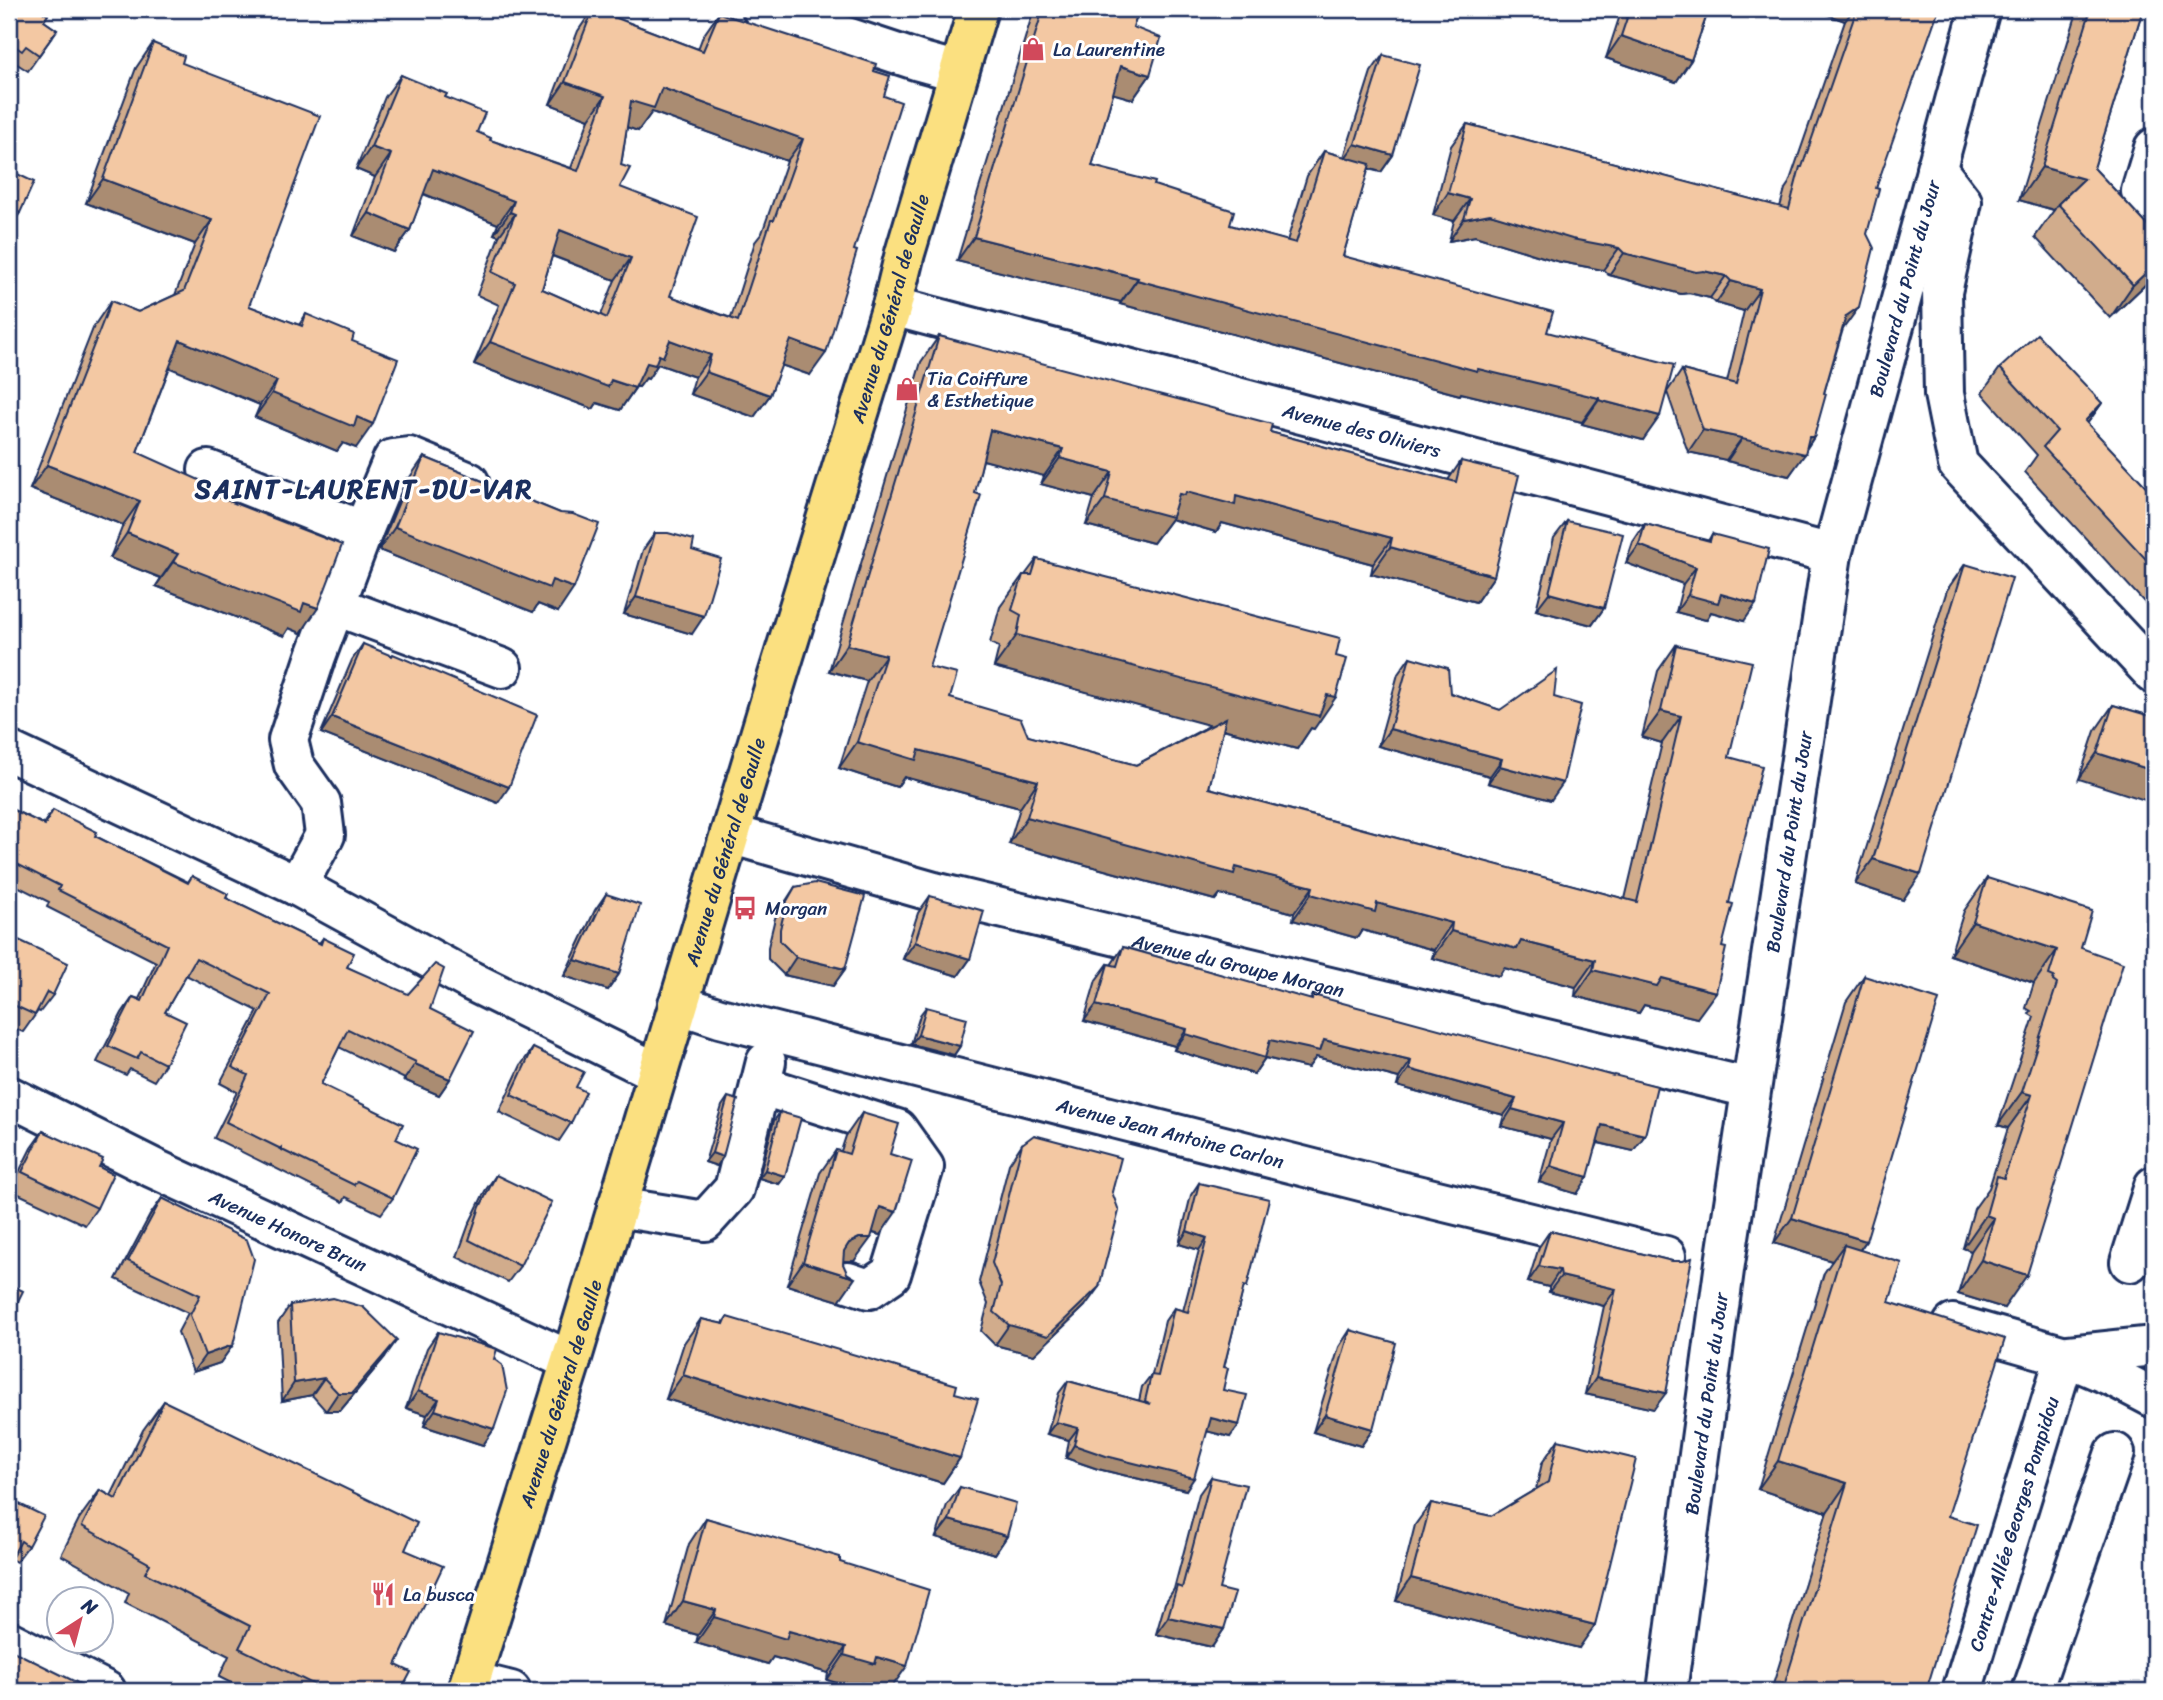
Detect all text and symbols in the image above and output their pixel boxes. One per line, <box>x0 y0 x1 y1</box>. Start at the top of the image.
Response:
place label: La Laurentine <box>1053 33 1165 66</box>
shop icon: La Laurentine <box>1019 35 1047 63</box>
street label: Boulevard du Point du Jour <box>1859 175 1950 401</box>
street label: Avenue du Général de Gaulle <box>840 189 938 428</box>
place label: Tia Coiffure & Esthetique <box>927 362 1034 417</box>
shop icon: Tia Coiffure & Esthetique <box>893 375 921 403</box>
street label: Avenue des Oliviers <box>1278 393 1445 467</box>
district label: SAINT-LAURENT-DU-VAR <box>194 466 533 512</box>
street label: Boulevard du Point du Jour <box>1756 727 1822 955</box>
street label: Avenue du Général de Gaulle <box>674 733 775 971</box>
place label: Morgan <box>765 892 827 925</box>
bus stop icon: Morgan <box>731 894 759 922</box>
street label: Avenue du Groupe Morgan <box>1128 923 1348 1007</box>
street label: Avenue Jean Antoine Carlon <box>1052 1088 1288 1177</box>
street label: Avenue Honore Brun <box>203 1179 373 1281</box>
street label: Avenue du Général de Gaulle <box>509 1275 611 1512</box>
street label: Boulevard du Point du Jour <box>1675 1289 1737 1517</box>
street label: Contre-Allée Georges Pompidou <box>1959 1392 2068 1655</box>
place label: La busca <box>403 1578 475 1611</box>
restaurant icon: La busca <box>369 1580 397 1608</box>
north arrow <box>46 1584 116 1654</box>
text: N <box>74 1589 105 1624</box>

